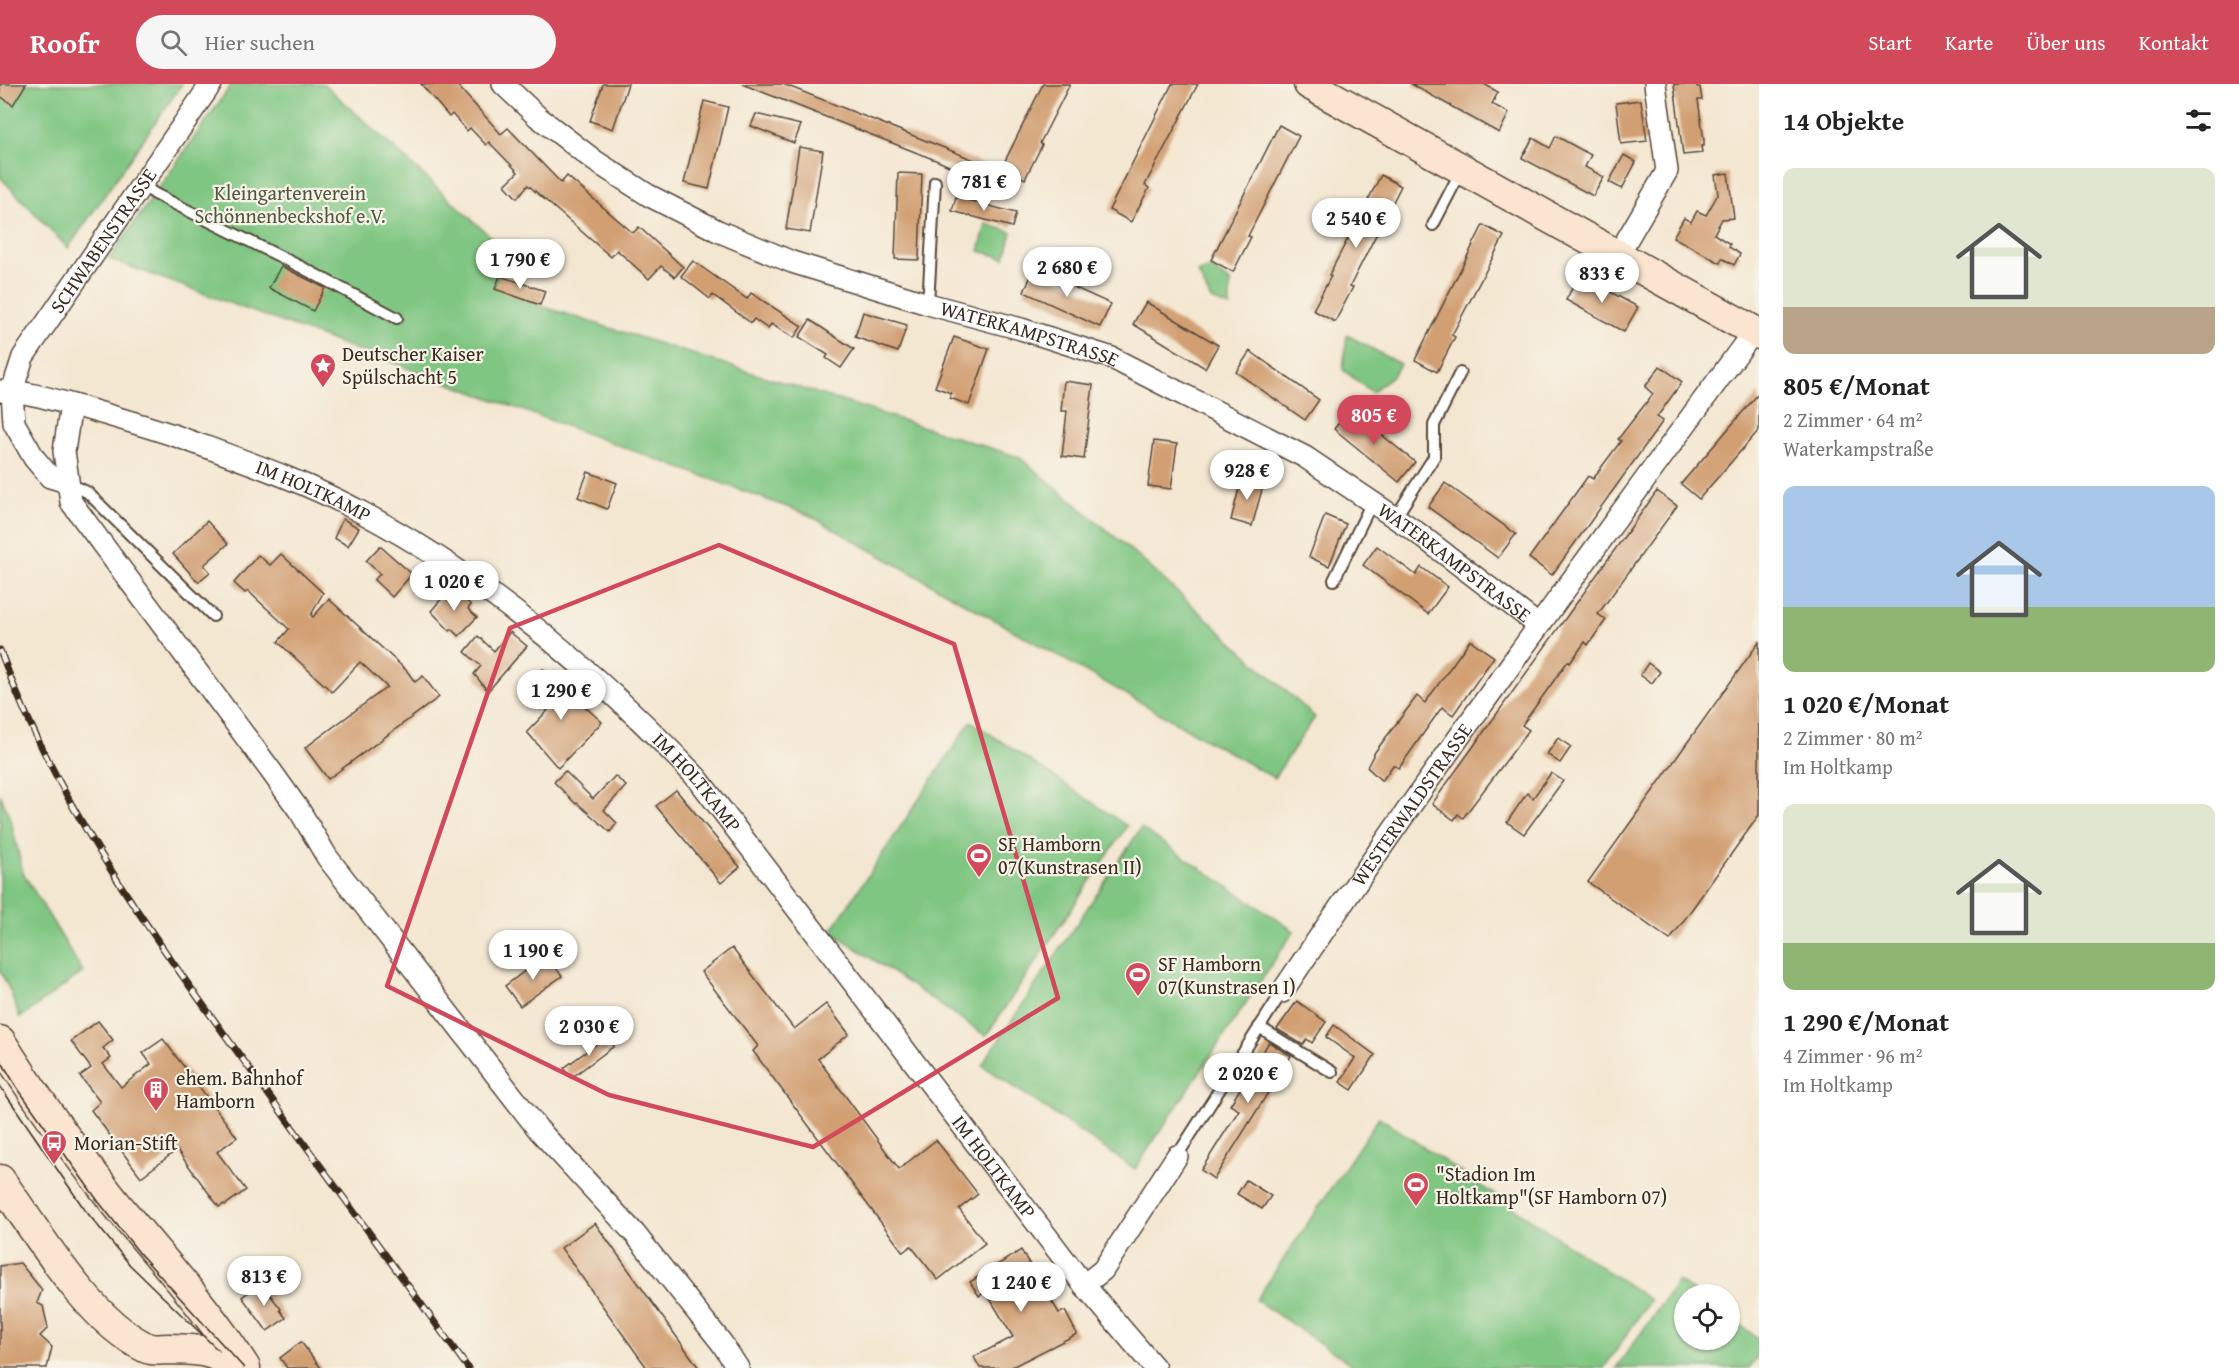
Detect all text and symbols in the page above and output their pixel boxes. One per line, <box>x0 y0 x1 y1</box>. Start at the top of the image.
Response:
search box <box>136 15 556 69</box>
text: Roofr <box>30 22 100 63</box>
icon: search <box>157 26 190 59</box>
text: Hier suchen <box>205 26 315 58</box>
text: Start <box>1868 27 1912 58</box>
text: Karte <box>1945 27 1993 58</box>
text: Über uns <box>2026 27 2106 58</box>
text: Kontakt <box>2139 27 2209 58</box>
text: 14 Objekte <box>1783 101 1904 140</box>
icon: filters <box>2182 104 2215 137</box>
pin: 781 € <box>942 161 1026 212</box>
street label: SCHWABENSTRASSE <box>42 162 163 319</box>
text: 781 € <box>961 166 1007 195</box>
park label: Kleingartenverein Schönnenbeckshof e.V. <box>194 178 386 230</box>
pin: 2 540 € <box>1301 198 1411 249</box>
text: 2 540 € <box>1326 203 1386 232</box>
icon: home <box>1945 207 2053 315</box>
pin: 1 790 € <box>465 239 575 290</box>
text: 1 790 € <box>490 244 550 273</box>
pin: 2 680 € <box>1012 247 1122 298</box>
text: 2 680 € <box>1037 252 1097 281</box>
pin: 833 € <box>1560 253 1644 304</box>
text: 833 € <box>1579 258 1625 287</box>
street label: WATERKAMPSTRASSE <box>937 293 1124 373</box>
place label: Deutscher Kaiser Spülschacht 5 <box>342 339 484 391</box>
place icon: Deutscher Kaiser Spülschacht 5 <box>308 351 338 389</box>
text: 805 €/Monat <box>1783 366 1930 405</box>
pin: 805 € <box>1332 395 1416 446</box>
text: 805 € <box>1351 400 1397 429</box>
text: 2 Zimmer · 64 m² <box>1783 405 1922 434</box>
text: Waterkampstraße <box>1783 434 1934 463</box>
pin: 928 € <box>1205 450 1289 501</box>
street label: IM HOLTKAMP <box>252 452 376 529</box>
text: 928 € <box>1224 455 1270 484</box>
street label: WATERKAMPSTRASSE <box>1372 495 1538 629</box>
icon: home <box>1945 525 2053 633</box>
pin: 1 020 € <box>399 561 509 612</box>
text: 1 020 € <box>424 566 484 595</box>
pin: 1 290 € <box>506 670 616 721</box>
text: 1 290 € <box>531 675 591 704</box>
text: 1 020 €/Monat <box>1783 684 1949 723</box>
street label: WESTERWALDSTRASSE <box>1344 717 1479 891</box>
text: 2 Zimmer · 80 m² <box>1783 723 1922 752</box>
street label: IM HOLTKAMP <box>646 725 748 838</box>
text: Im Holtkamp <box>1783 752 1893 781</box>
place label: SF Hamborn 07(Kunstrasen II) <box>998 829 1142 881</box>
sports icon: SF Hamborn 07(Kunstrasen II) <box>964 841 994 879</box>
icon: home <box>1945 843 2053 951</box>
pin: 1 190 € <box>478 930 588 981</box>
text: 1 190 € <box>503 935 563 964</box>
place label: SF Hamborn 07(Kunstrasen I) <box>1158 949 1296 1001</box>
sports icon: SF Hamborn 07(Kunstrasen I) <box>1123 960 1153 998</box>
text: 1 290 €/Monat <box>1783 1002 1949 1041</box>
pin: 2 030 € <box>534 1006 644 1057</box>
text: 2 030 € <box>559 1011 619 1040</box>
text: 4 Zimmer · 96 m² <box>1783 1041 1922 1070</box>
pin: 2 020 € <box>1193 1053 1303 1104</box>
text: 2 020 € <box>1218 1058 1278 1087</box>
place label: ehem. Bahnhof Hamborn <box>176 1063 305 1115</box>
text: Im Holtkamp <box>1783 1070 1893 1099</box>
building icon: ehem. Bahnhof Hamborn <box>141 1075 171 1113</box>
street label: IM HOLTKAMP <box>945 1109 1043 1224</box>
bus stop icon: Morian-Stift <box>39 1128 69 1166</box>
place label: Morian-Stift <box>74 1128 178 1157</box>
place label: "Stadion Im Holtkamp"(SF Hamborn 07) <box>1436 1159 1667 1211</box>
sports icon: "Stadion Im Holtkamp"(SF Hamborn 07) <box>1401 1170 1431 1208</box>
pin: 813 € <box>222 1256 306 1307</box>
text: 813 € <box>241 1261 287 1290</box>
pin: 1 240 € <box>966 1262 1076 1313</box>
text: 1 240 € <box>991 1267 1051 1296</box>
map controls <box>1674 1284 1740 1350</box>
button: locate <box>1674 1284 1740 1350</box>

